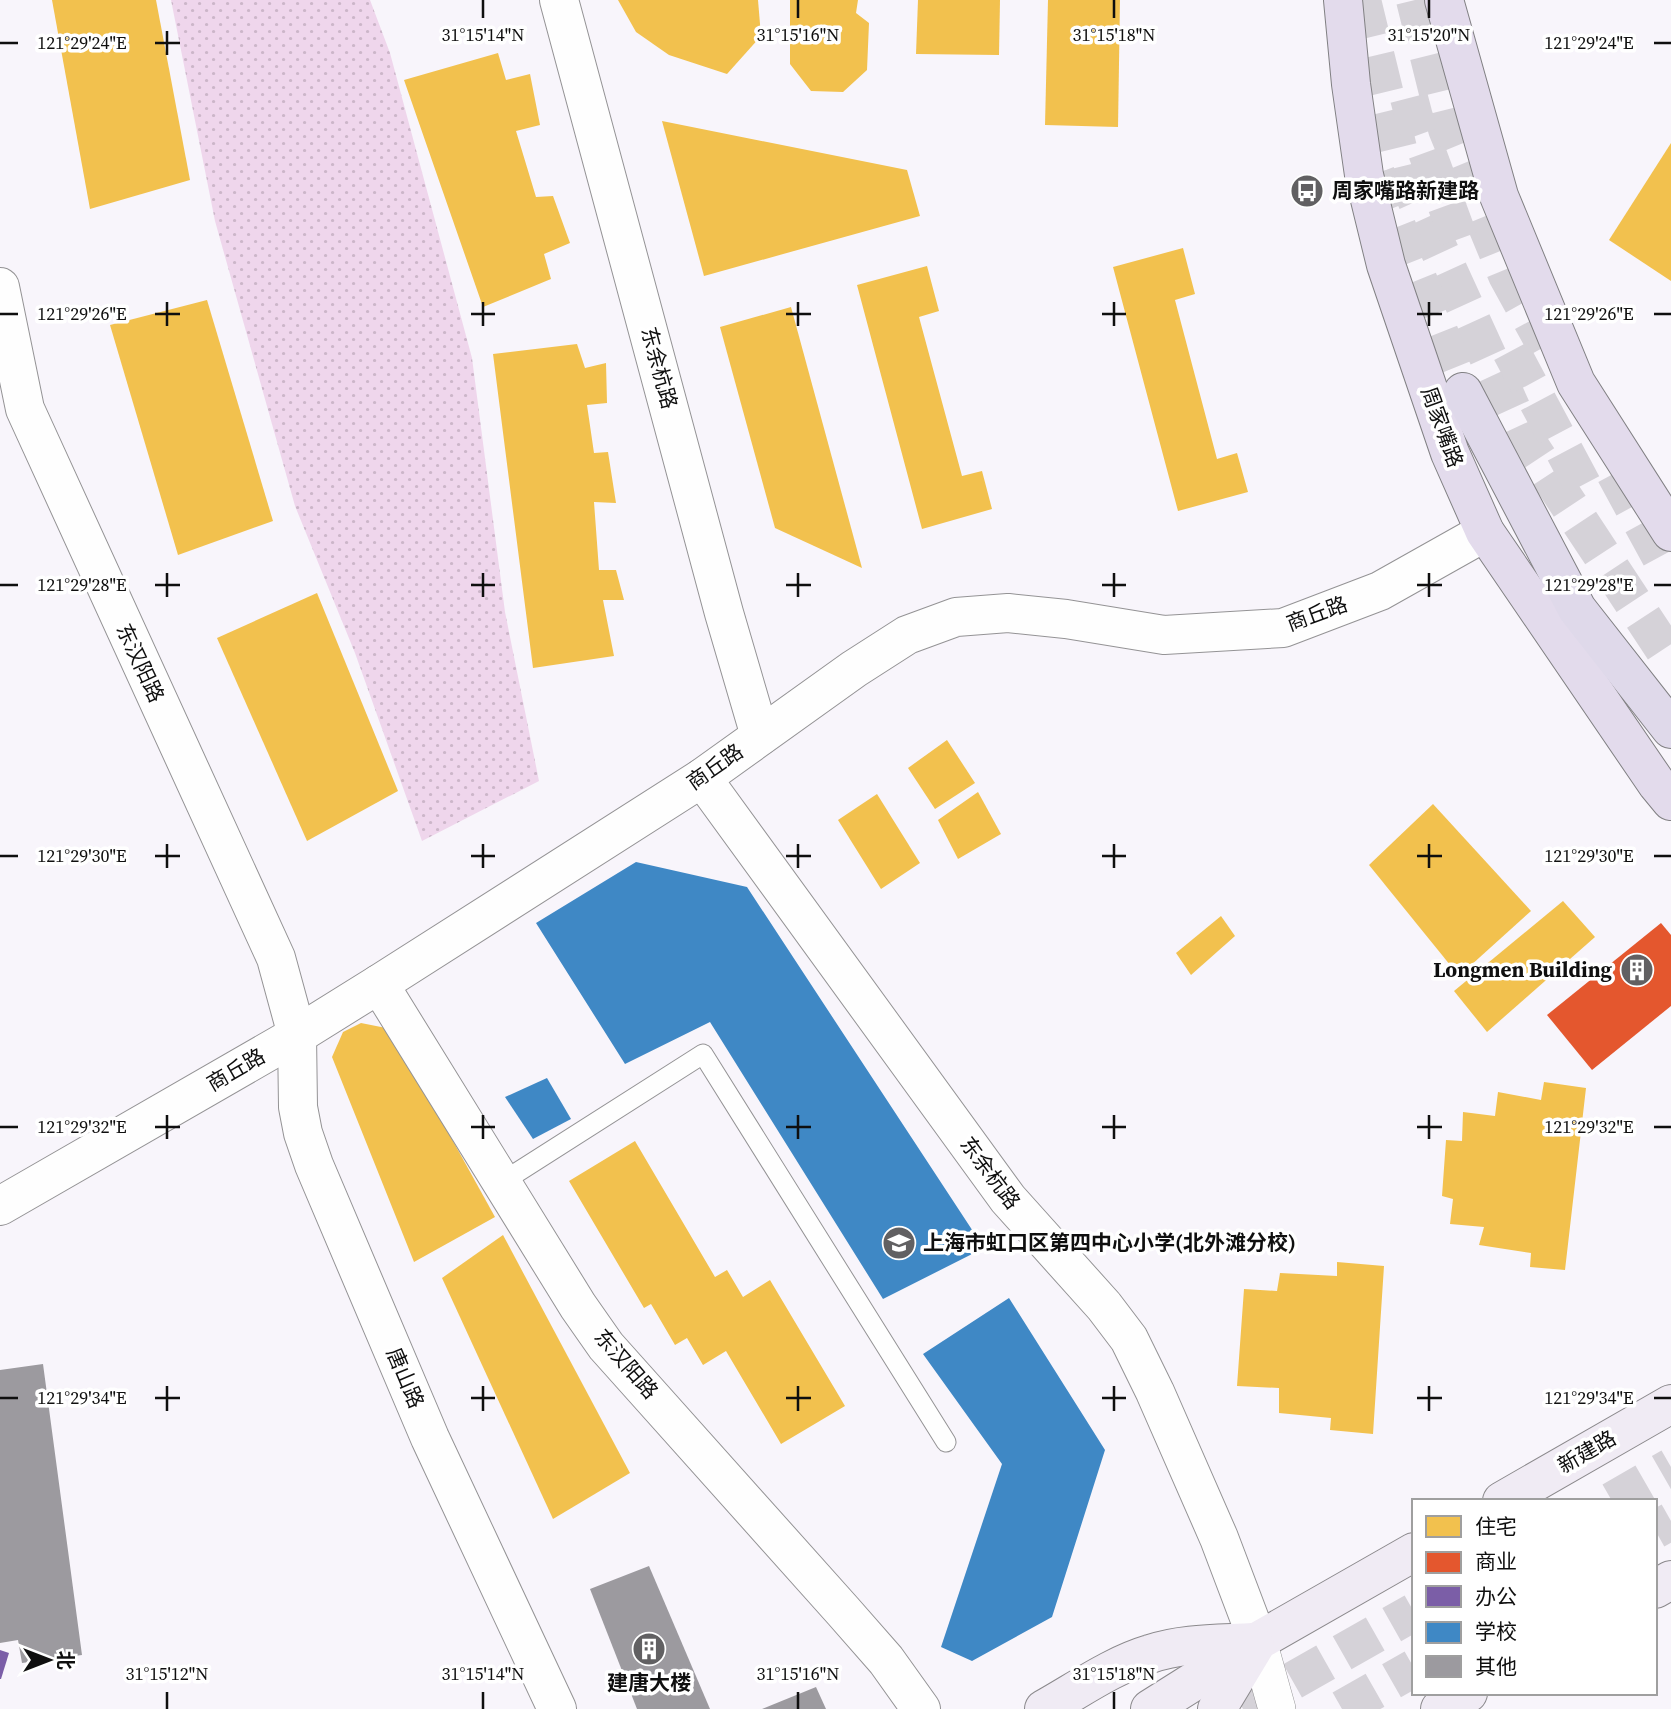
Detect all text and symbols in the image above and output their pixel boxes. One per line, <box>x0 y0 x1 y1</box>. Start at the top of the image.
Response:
text: 31°15'14"N <box>442 22 524 47</box>
text: 31°15'16"N <box>757 22 839 47</box>
text: 31°15'18"N <box>1073 22 1155 47</box>
text: 31°15'20"N <box>1388 22 1470 47</box>
text: 121°29'24"E <box>37 30 127 55</box>
text: 121°29'24"E <box>1544 30 1634 55</box>
bus stop icon: 周家嘴路新建路 <box>1288 172 1326 210</box>
place label: 周家嘴路新建路 <box>1332 176 1479 205</box>
text: 121°29'26"E <box>37 301 127 326</box>
text: 121°29'26"E <box>1544 301 1634 326</box>
street label: 东余杭路 <box>635 324 684 412</box>
street label: 周家嘴路 <box>1414 382 1470 471</box>
text: 121°29'28"E <box>37 572 127 597</box>
text: 121°29'28"E <box>1544 572 1634 597</box>
street label: 商丘路 <box>1282 589 1351 638</box>
street label: 东汉阳路 <box>110 619 171 707</box>
street label: 商丘路 <box>681 737 749 797</box>
text: 121°29'30"E <box>37 843 127 868</box>
text: 121°29'30"E <box>1544 843 1634 868</box>
building icon: Longmen Building <box>1618 951 1656 989</box>
place label: Longmen Building <box>1433 955 1613 984</box>
street label: 商丘路 <box>201 1041 270 1098</box>
text: 121°29'32"E <box>37 1114 127 1139</box>
text: 121°29'32"E <box>1544 1114 1634 1139</box>
street label: 东余杭路 <box>954 1130 1027 1215</box>
school or university icon: 上海市虹口区第四中心小学(北外滩分校) <box>880 1224 918 1262</box>
place label: 上海市虹口区第四中心小学(北外滩分校) <box>923 1228 1296 1257</box>
street label: 东汉阳路 <box>588 1322 665 1405</box>
street label: 唐山路 <box>380 1343 431 1412</box>
text: 121°29'34"E <box>37 1385 127 1410</box>
text: 121°29'34"E <box>1544 1385 1634 1410</box>
street label: 新建路 <box>1552 1423 1621 1480</box>
legend <box>1412 1499 1657 1695</box>
text: 住宅 <box>1475 1512 1517 1541</box>
text: 商业 <box>1475 1547 1517 1576</box>
text: 办公 <box>1475 1582 1517 1611</box>
text: 学校 <box>1475 1617 1517 1646</box>
north arrow <box>14 1625 84 1695</box>
building icon: 建唐大楼 <box>630 1630 668 1668</box>
text: 北 <box>53 1650 79 1670</box>
text: 其他 <box>1475 1652 1517 1681</box>
text: 31°15'12"N <box>126 1661 208 1686</box>
text: 31°15'14"N <box>442 1661 524 1686</box>
text: 31°15'16"N <box>757 1661 839 1686</box>
text: 31°15'18"N <box>1073 1661 1155 1686</box>
place label: 建唐大楼 <box>607 1668 691 1697</box>

